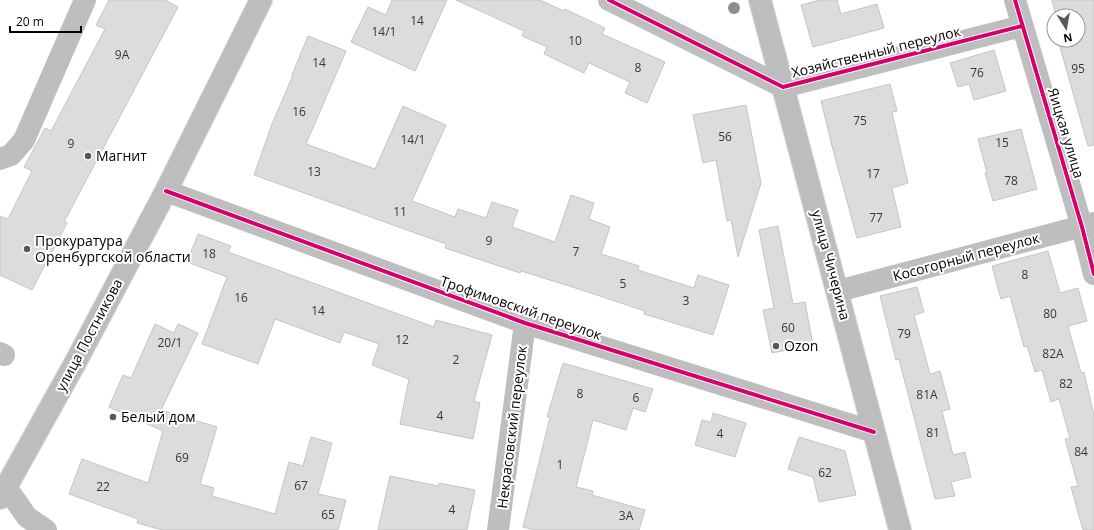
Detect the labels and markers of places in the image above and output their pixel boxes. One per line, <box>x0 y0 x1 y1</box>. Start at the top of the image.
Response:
place label: Магнит <box>96 146 147 165</box>
marker: Магнит <box>83 151 93 161</box>
place label: Прокуратура Оренбургской области <box>35 231 191 266</box>
marker: Прокуратура Оренбургской области <box>22 244 32 254</box>
place label: Ozon <box>784 336 818 355</box>
marker: Ozon <box>771 341 781 351</box>
place label: Белый дом <box>121 407 195 426</box>
marker: Белый дом <box>108 412 118 422</box>

